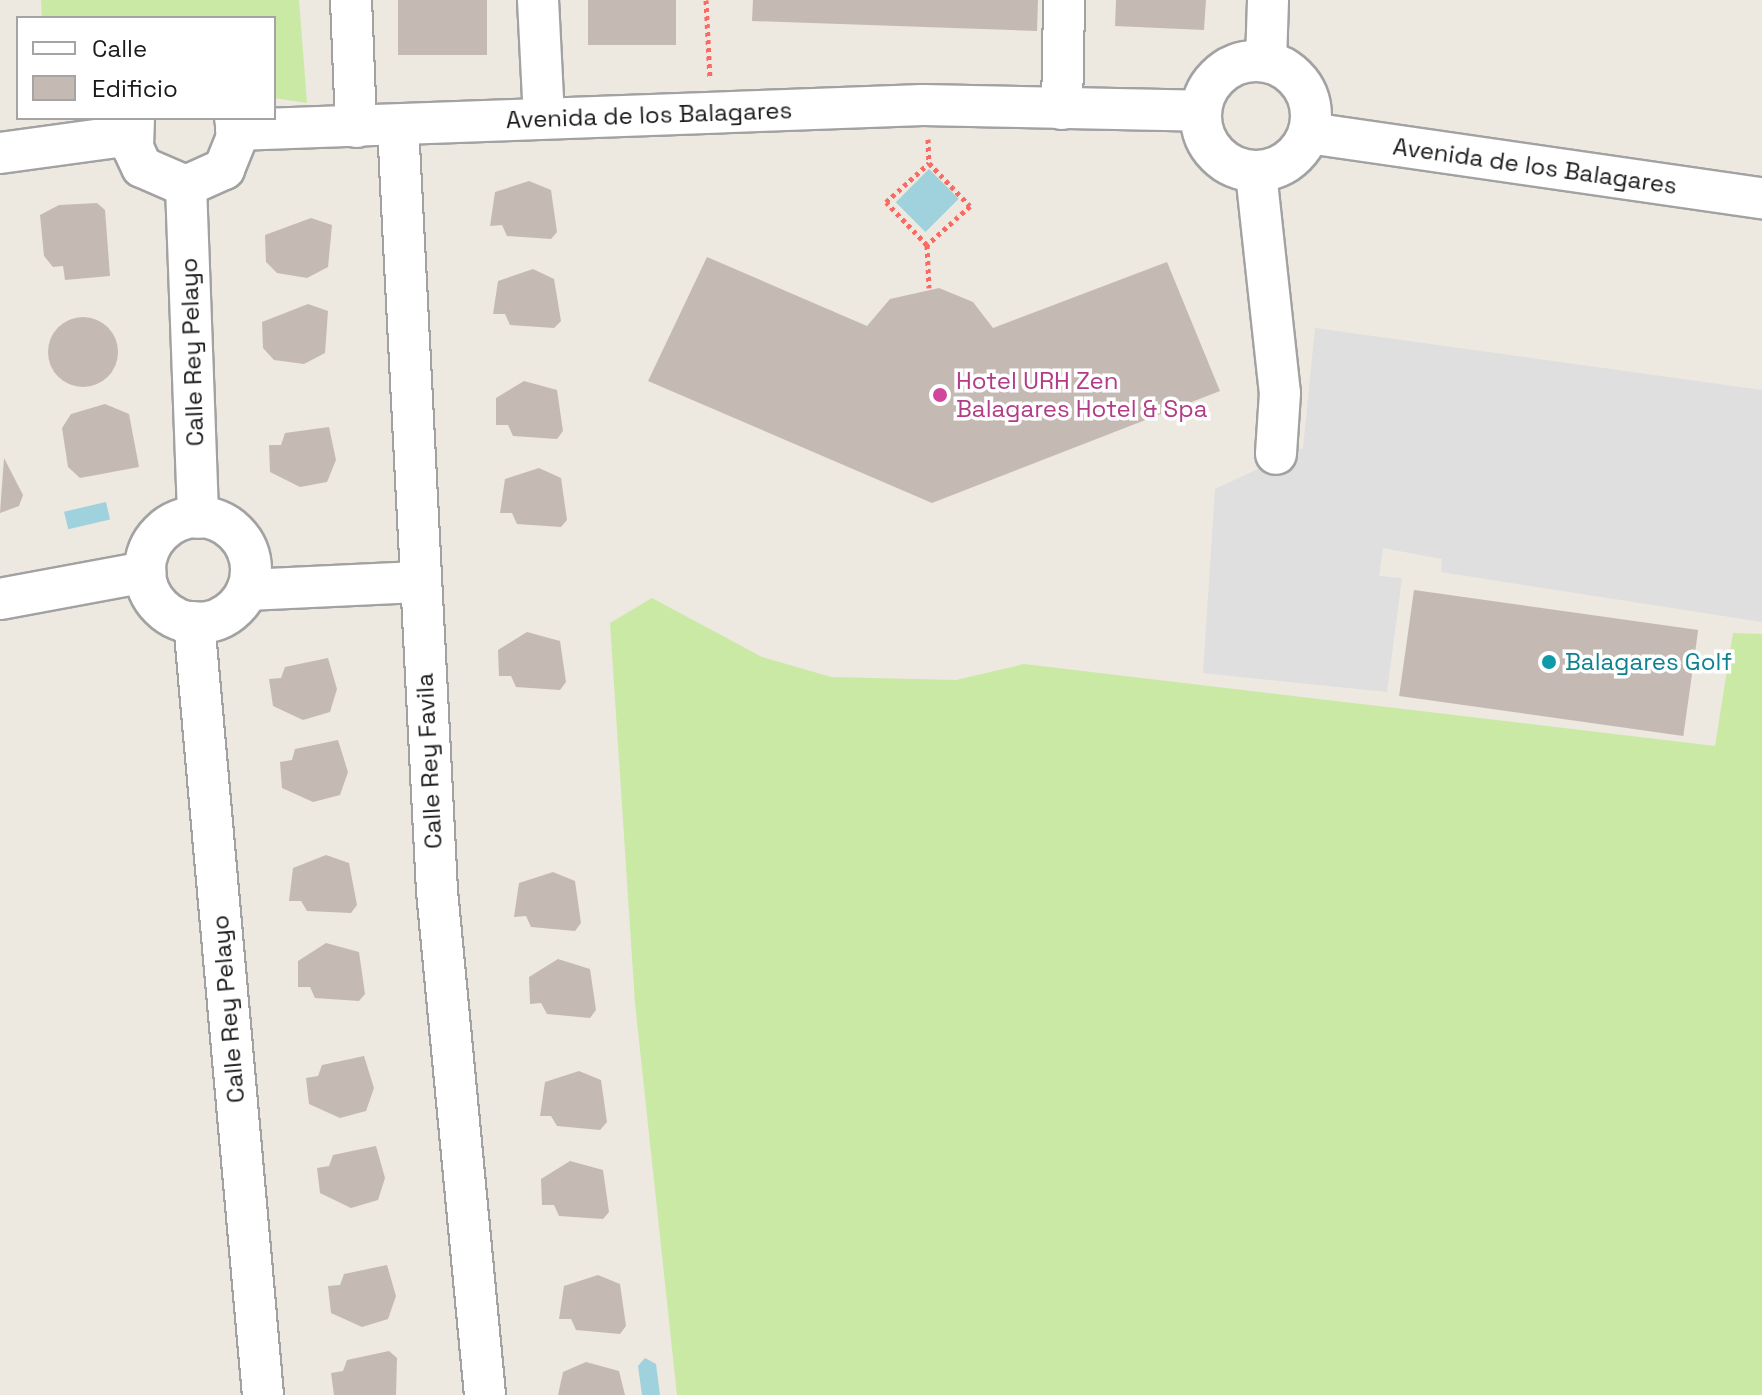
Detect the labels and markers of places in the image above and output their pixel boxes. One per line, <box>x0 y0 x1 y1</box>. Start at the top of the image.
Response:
place label: Hotel URH Zen Balagares Hotel & Spa <box>956 367 1207 423</box>
marker: Hotel URH Zen Balagares Hotel & Spa <box>931 386 949 404</box>
place label: Balagares Golf <box>1565 648 1732 676</box>
marker: Balagares Golf <box>1540 653 1558 671</box>

